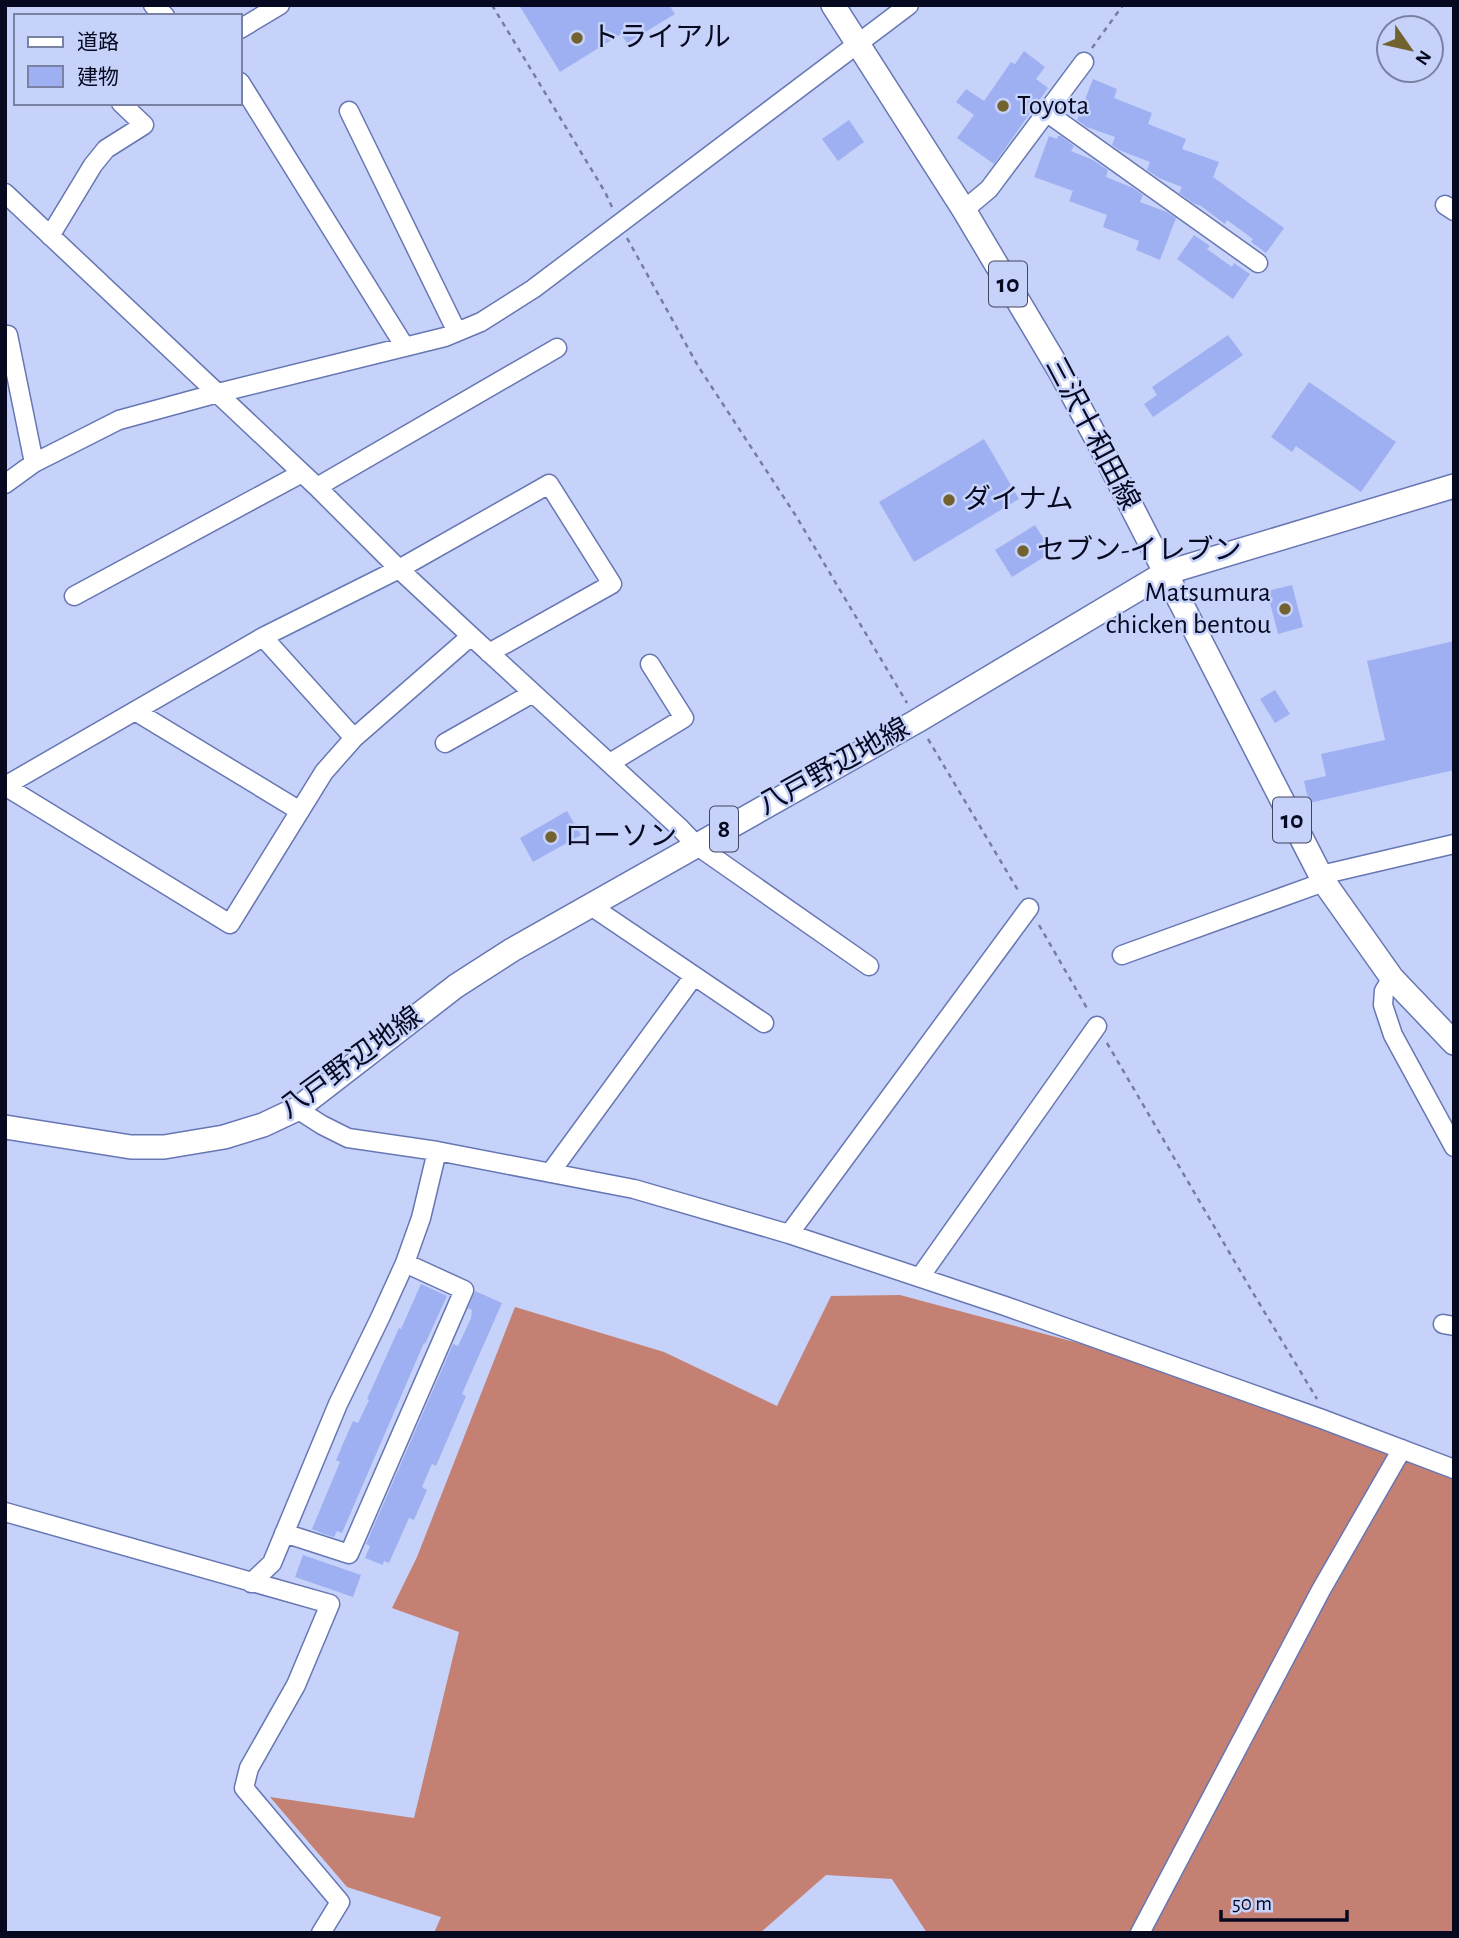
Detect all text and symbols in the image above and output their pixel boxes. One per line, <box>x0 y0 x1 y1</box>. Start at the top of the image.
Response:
legend <box>14 14 242 105</box>
north arrow <box>1375 14 1445 84</box>
place label: トライアル <box>591 24 731 52</box>
marker: トライアル <box>569 30 585 46</box>
text: 道路 <box>77 31 119 53</box>
text: N <box>1411 47 1434 68</box>
text: 建物 <box>77 66 119 88</box>
place label: Toyota <box>1017 92 1089 120</box>
marker: Toyota <box>995 98 1011 114</box>
road number: 10 <box>989 262 1027 306</box>
street label: 三沢十和田線 <box>1040 352 1146 515</box>
place label: ダイナム <box>963 484 1074 514</box>
marker: ダイナム <box>941 492 957 508</box>
place label: セブン-イレブン <box>1037 535 1242 565</box>
marker: セブン-イレブン <box>1015 543 1031 559</box>
place label: Matsumura chicken bentou <box>1105 579 1271 639</box>
marker: Matsumura chicken bentou <box>1277 601 1293 617</box>
street label: 八戸野辺地線 <box>753 712 914 820</box>
road number: 10 <box>1273 798 1311 842</box>
road number: 8 <box>710 806 738 852</box>
place label: ローソン <box>565 823 677 851</box>
marker: ローソン <box>543 829 559 845</box>
street label: 八戸野辺地線 <box>274 1001 427 1124</box>
scale bar <box>1221 1878 1347 1922</box>
text: 50 m <box>1232 1893 1272 1914</box>

